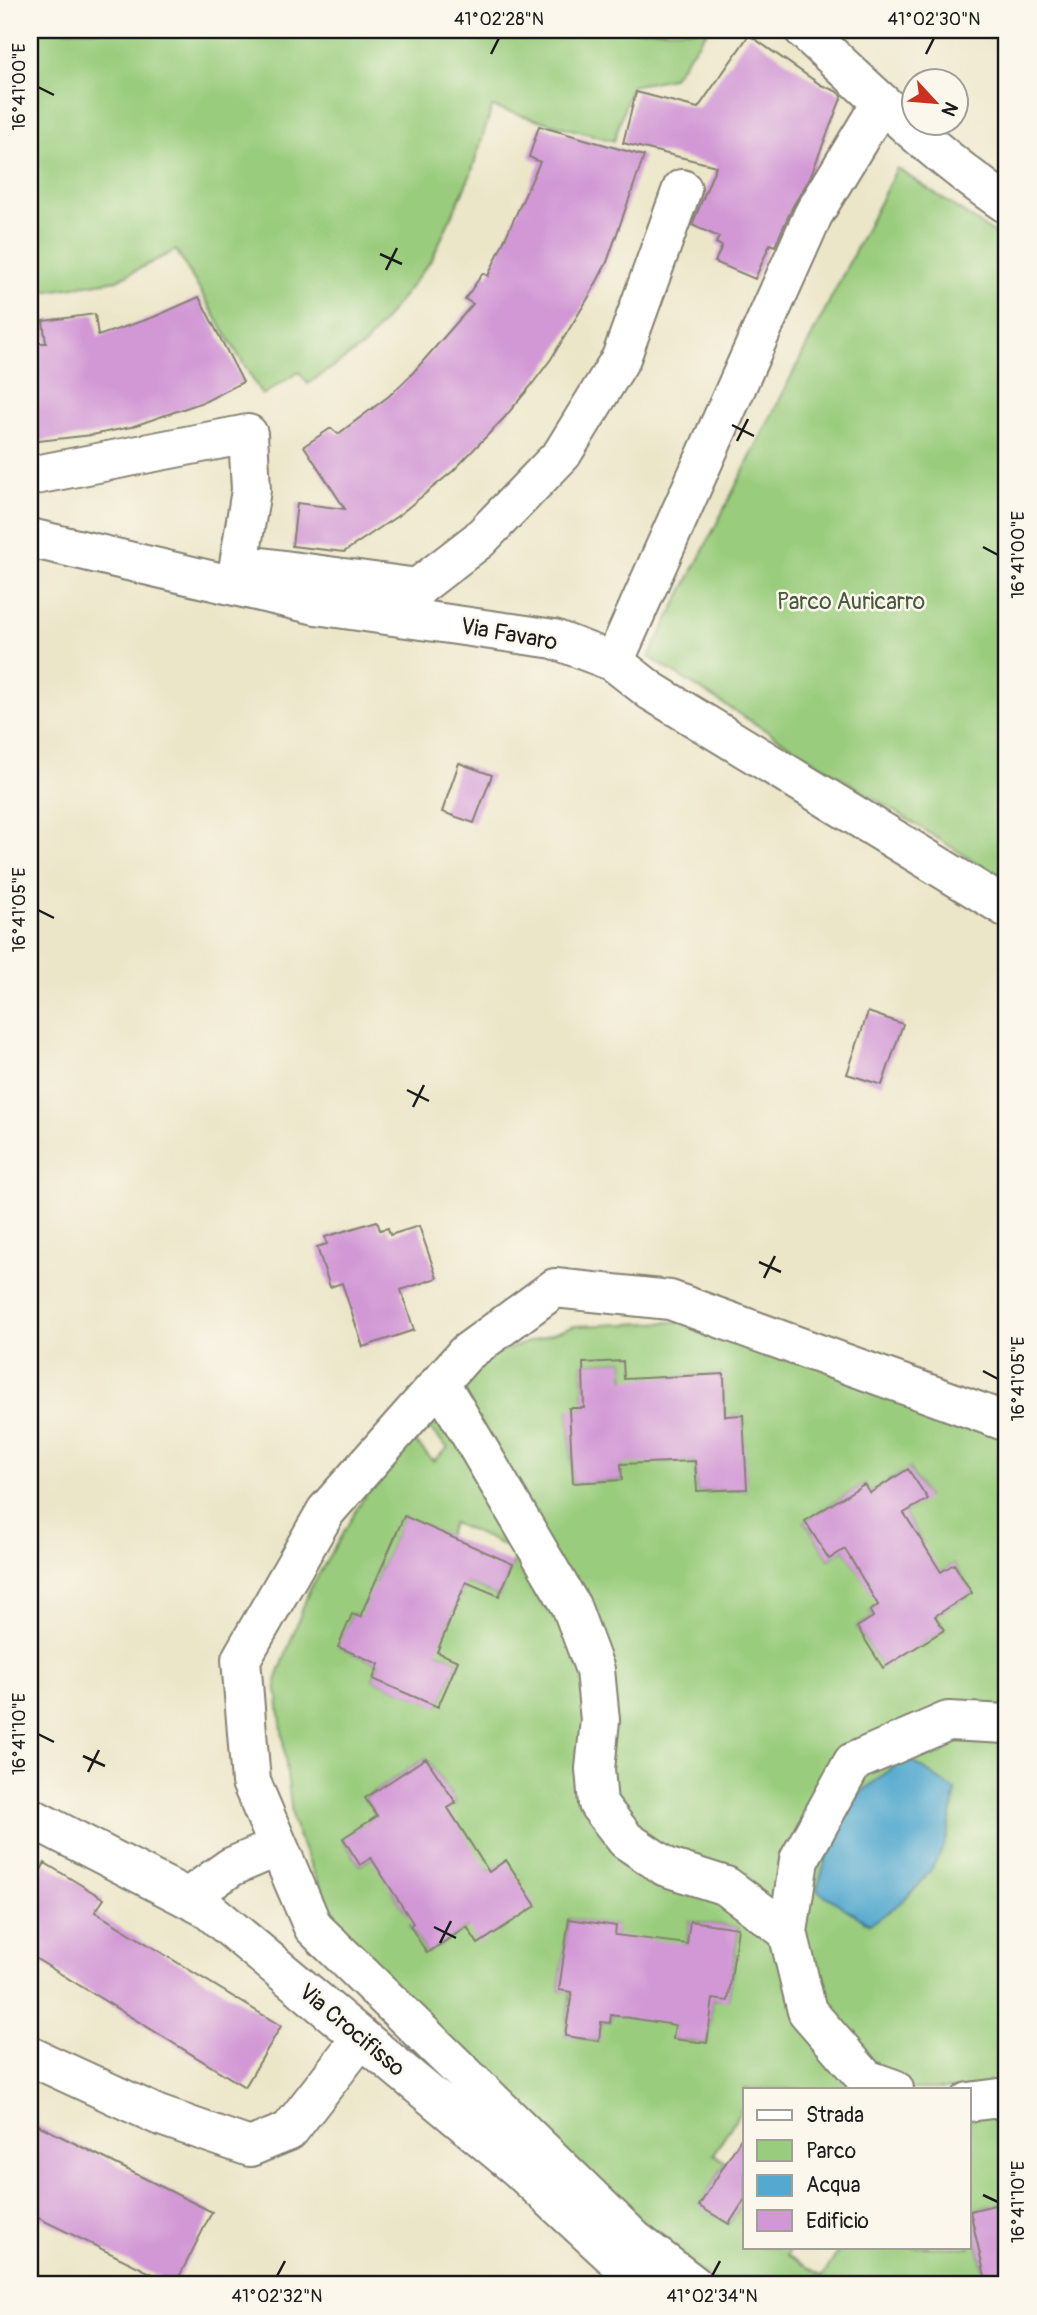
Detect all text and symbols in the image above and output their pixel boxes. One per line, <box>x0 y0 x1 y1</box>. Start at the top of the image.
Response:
text: 41°02'28"N <box>454 8 544 31</box>
text: 41°02'30"N <box>887 8 981 31</box>
text: 16°41'00"E <box>8 43 31 131</box>
north arrow <box>900 66 970 136</box>
text: N <box>936 98 963 120</box>
text: 16°41'00"E <box>1007 511 1030 599</box>
park label: Parco Auricarro <box>777 587 925 616</box>
street label: Via Favaro <box>458 611 560 657</box>
text: 16°41'05"E <box>8 867 31 953</box>
text: 16°41'05"E <box>1007 1336 1030 1422</box>
text: 16°41'10"E <box>8 1693 31 1775</box>
street label: Via Crocifisso <box>293 1977 411 2083</box>
legend <box>743 2088 970 2248</box>
text: Strada <box>806 2102 864 2129</box>
text: Parco <box>806 2138 856 2165</box>
text: 16°41'10"E <box>1007 2161 1030 2243</box>
text: Acqua <box>806 2172 860 2199</box>
text: Edificio <box>806 2208 869 2235</box>
text: 41°02'32"N <box>232 2285 322 2308</box>
text: 41°02'34"N <box>666 2285 758 2308</box>

